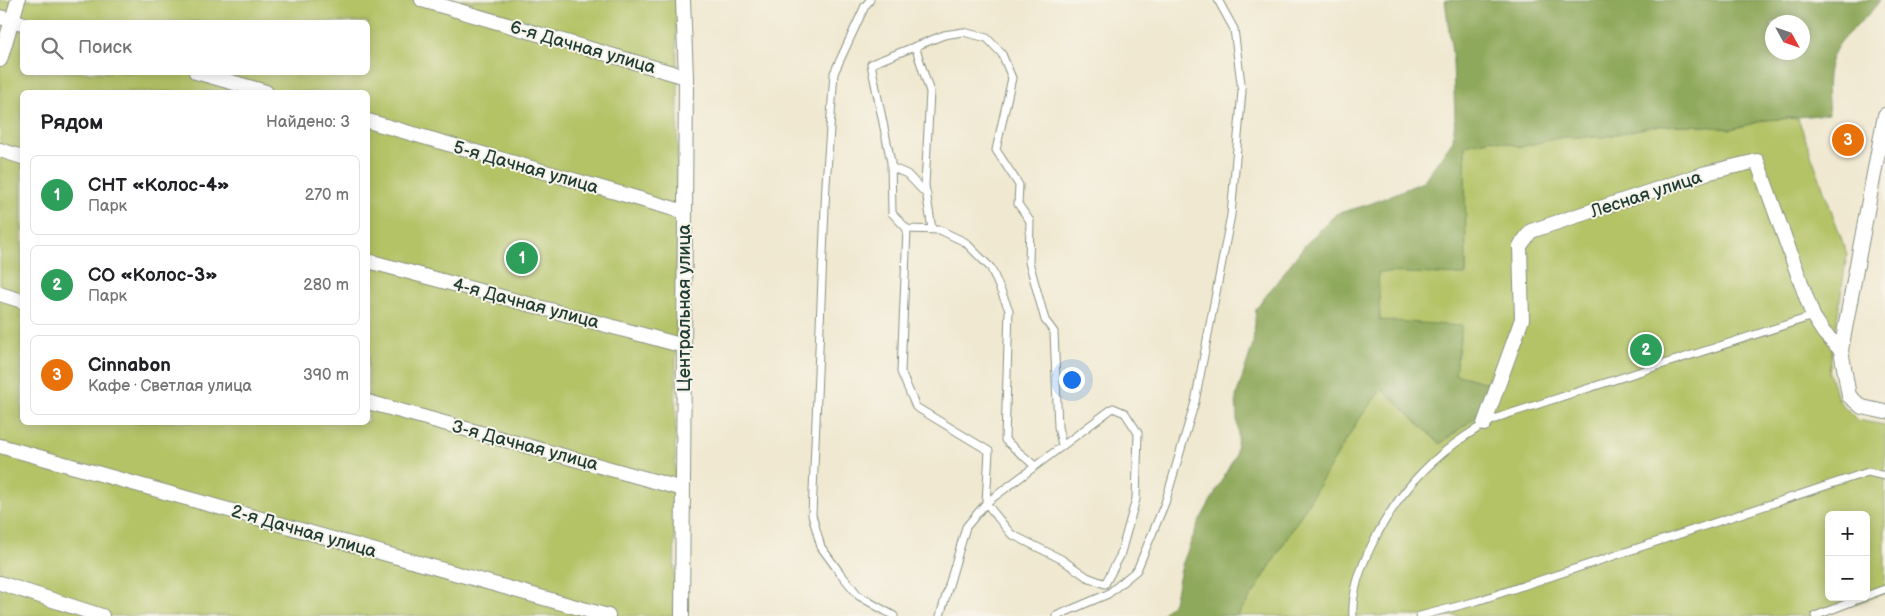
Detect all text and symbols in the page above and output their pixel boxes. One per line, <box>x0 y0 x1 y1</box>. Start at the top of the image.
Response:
north arrow <box>1765 15 1810 60</box>
street label: 6-я Дачная улица <box>508 17 658 78</box>
search box <box>20 20 370 75</box>
icon: search <box>38 34 66 62</box>
text: Поиск <box>78 36 132 59</box>
text: Рядом <box>40 110 103 135</box>
text: Найдено: 3 <box>266 113 350 132</box>
pin: 3 <box>1832 121 1864 159</box>
street label: 5-я Дачная улица <box>451 137 601 198</box>
street label: Лесная улица <box>1587 166 1705 223</box>
text: СНТ «Колос-4» <box>88 174 230 197</box>
text: 1 <box>54 186 60 205</box>
text: 270 m <box>305 186 349 205</box>
text: Парк <box>88 197 127 216</box>
street label: Центральная улица <box>674 224 695 392</box>
pin: 1 <box>506 239 538 277</box>
text: СО «Колос-3» <box>88 264 218 287</box>
street label: 4-я Дачная улица <box>450 274 602 333</box>
text: 2 <box>52 276 62 295</box>
text: 280 m <box>303 276 349 295</box>
text: Парк <box>88 287 127 306</box>
pin: 2 <box>1630 331 1662 369</box>
text: Cinnabon <box>88 354 171 377</box>
text: 3 <box>52 366 62 385</box>
text: 390 m <box>303 366 349 385</box>
your location <box>1059 367 1085 393</box>
text: Кафе · Светлая улица <box>88 377 252 396</box>
street label: 3-я Дачная улица <box>449 416 601 475</box>
street label: 2-я Дачная улица <box>229 501 379 562</box>
map controls <box>1825 511 1870 601</box>
button: + <box>1825 511 1870 556</box>
button: − <box>1825 556 1870 601</box>

